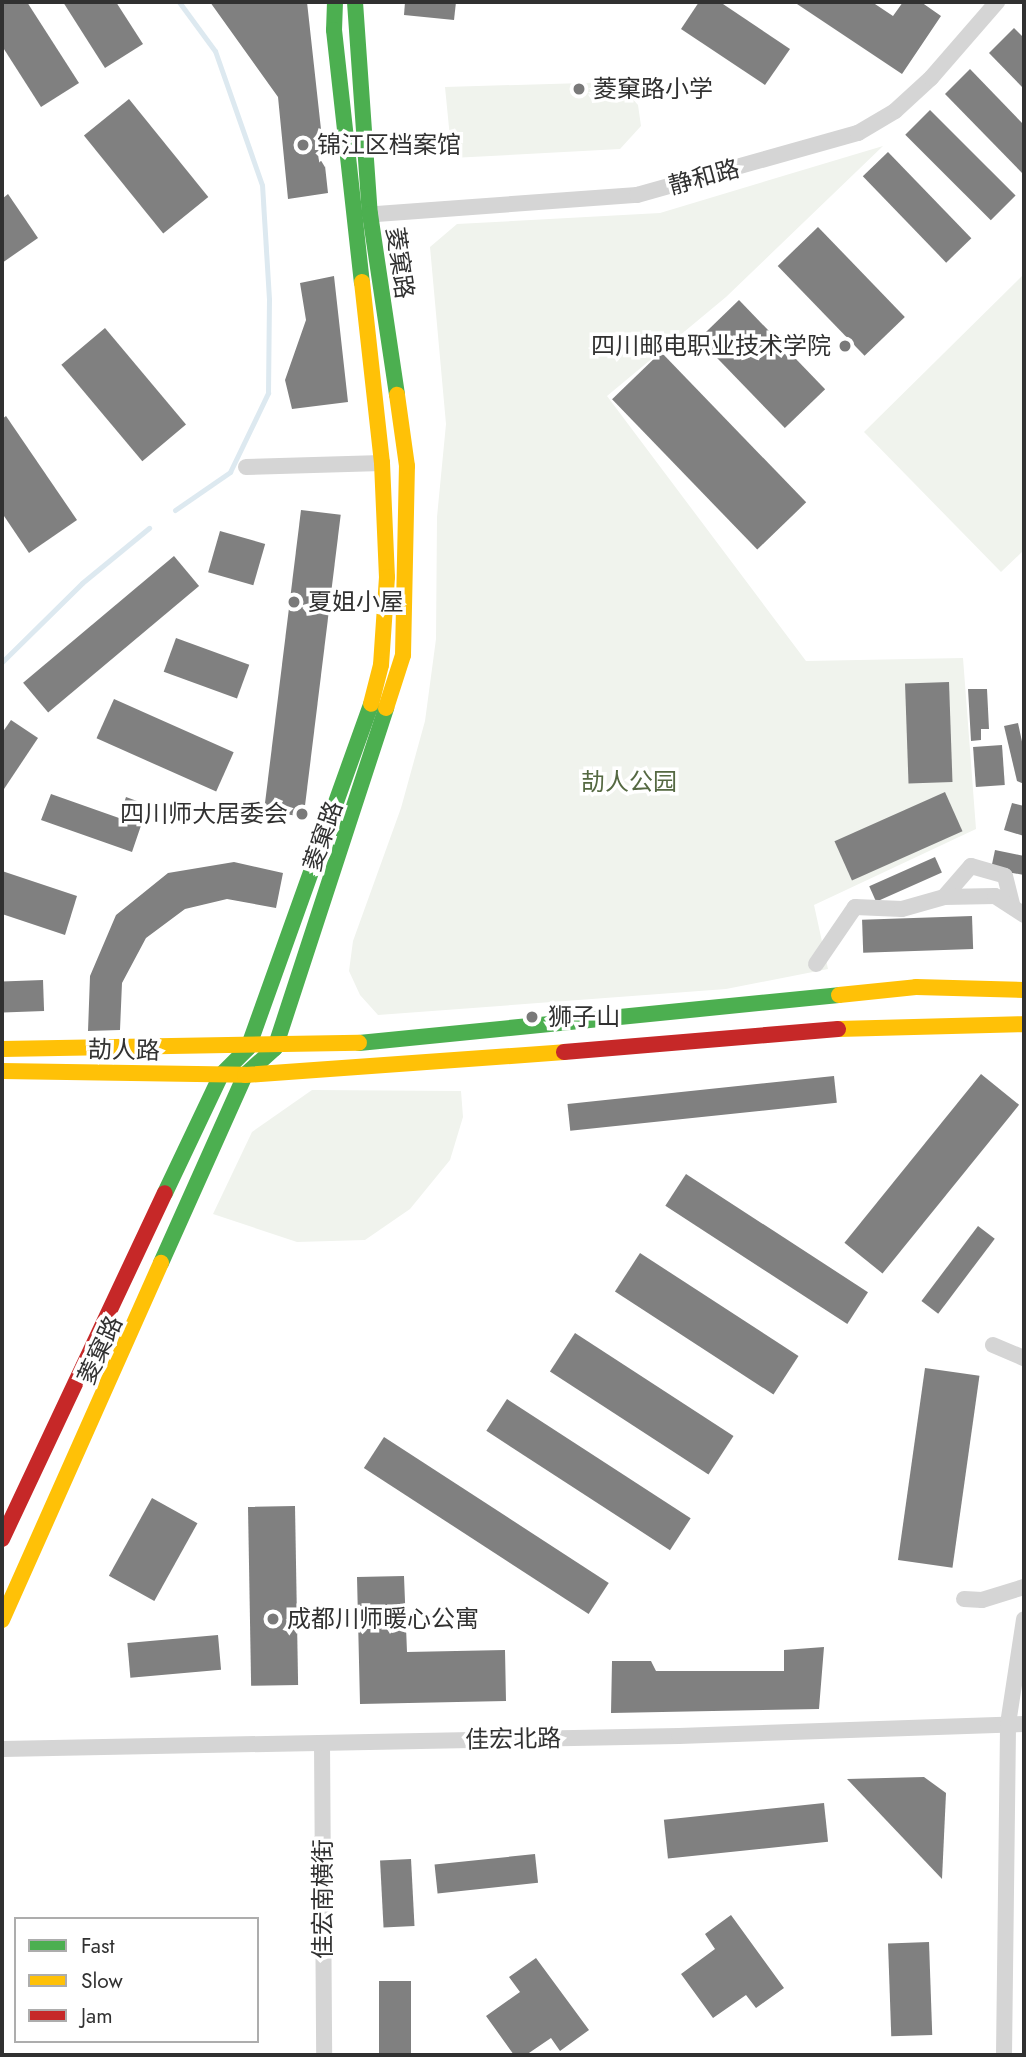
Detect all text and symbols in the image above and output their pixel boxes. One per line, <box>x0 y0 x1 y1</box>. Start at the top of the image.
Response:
place label: 菱窠路小学 <box>593 75 713 103</box>
marker: 菱窠路小学 <box>571 81 587 97</box>
place label: 锦江区档案馆 <box>317 131 461 159</box>
marker: 锦江区档案馆 <box>295 137 311 153</box>
street label: 静和路 <box>665 154 743 200</box>
street label: 菱窠路 <box>381 225 419 301</box>
place label: 四川邮电职业技术学院 <box>591 332 831 360</box>
marker: 四川邮电职业技术学院 <box>837 338 853 354</box>
place label: 夏姐小屋 <box>308 588 404 616</box>
marker: 夏姐小屋 <box>286 594 302 610</box>
park label: 劼人公园 <box>581 768 677 796</box>
street label: 菱窠路 <box>298 797 348 875</box>
place label: 四川师大居委会 <box>120 800 288 828</box>
marker: 四川师大居委会 <box>294 806 310 822</box>
place label: 狮子山 <box>548 1003 620 1031</box>
marker: 狮子山 <box>522 1007 542 1027</box>
street label: 劼人路 <box>88 1035 160 1065</box>
street label: 菱窠路 <box>72 1311 128 1389</box>
place label: 成都川师暖心公寓 <box>287 1605 479 1633</box>
marker: 成都川师暖心公寓 <box>265 1611 281 1627</box>
street label: 佳宏北路 <box>465 1724 561 1754</box>
street label: 佳宏南横街 <box>309 1839 337 1959</box>
legend <box>14 1917 259 2043</box>
text: Fast <box>81 1931 114 1961</box>
text: Slow <box>81 1966 123 1996</box>
text: Jam <box>81 2001 113 2031</box>

